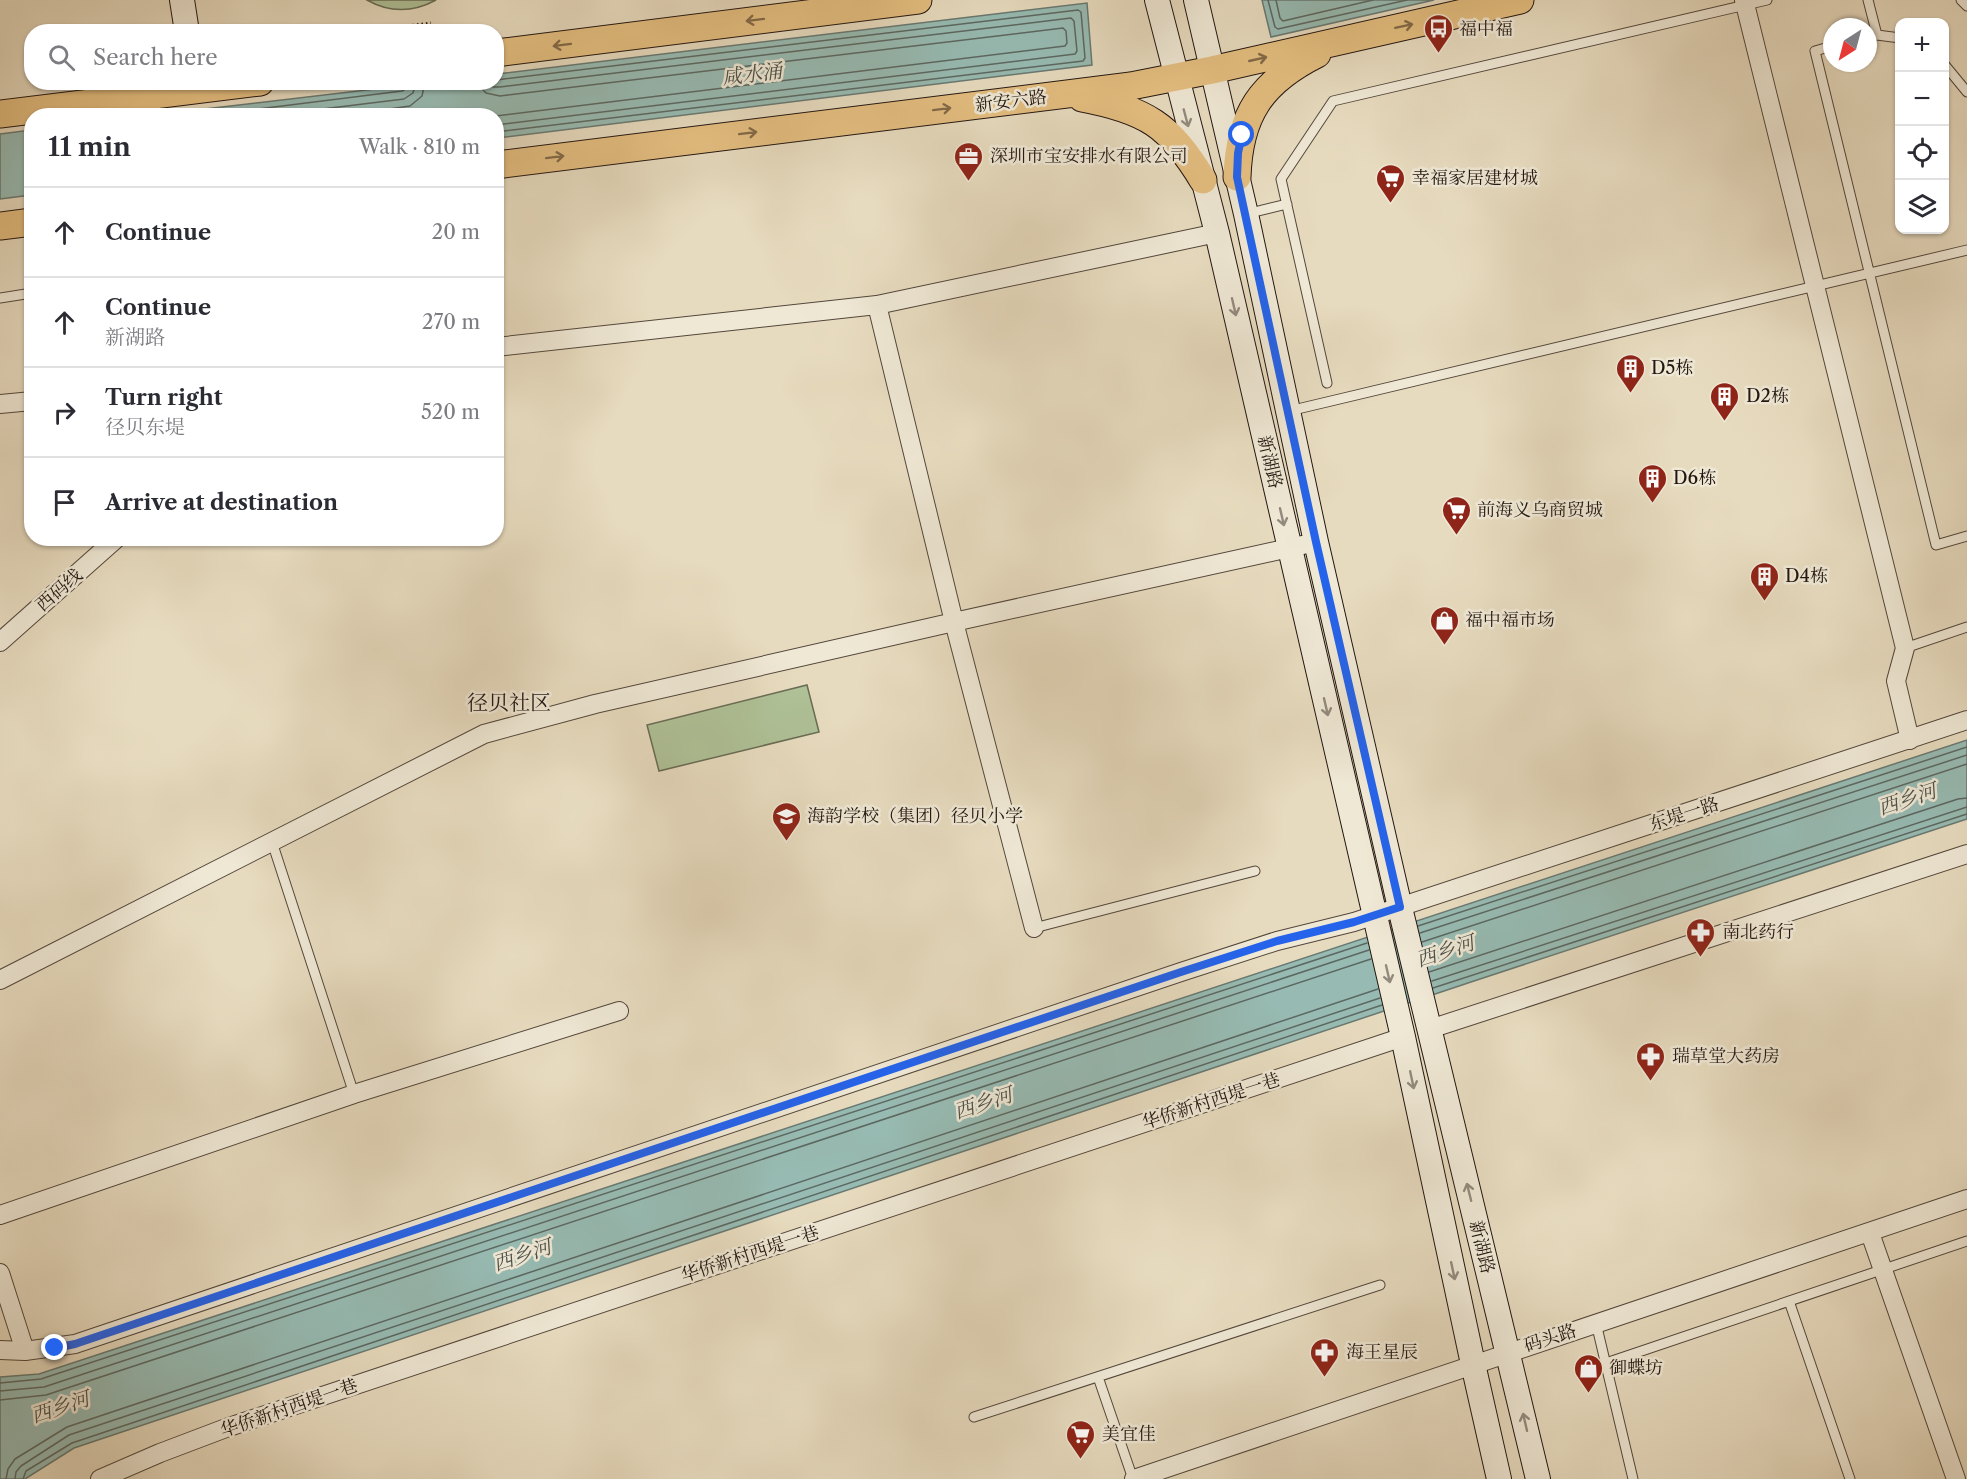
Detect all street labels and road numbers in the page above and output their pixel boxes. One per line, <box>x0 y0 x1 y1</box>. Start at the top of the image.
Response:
street label: 新安六路 <box>974 86 1048 116</box>
street label: 新湖路 <box>1253 433 1287 491</box>
street label: 西码线 <box>31 564 87 616</box>
street label: 东堤一路 <box>1646 792 1722 836</box>
street label: 华侨新村西堤一巷 <box>1139 1068 1283 1134</box>
street label: 新湖路 <box>1465 1218 1499 1276</box>
street label: 华侨新村西堤一巷 <box>678 1221 822 1287</box>
street label: 码头路 <box>1521 1319 1579 1357</box>
street label: 华侨新村西堤一巷 <box>217 1374 361 1442</box>

